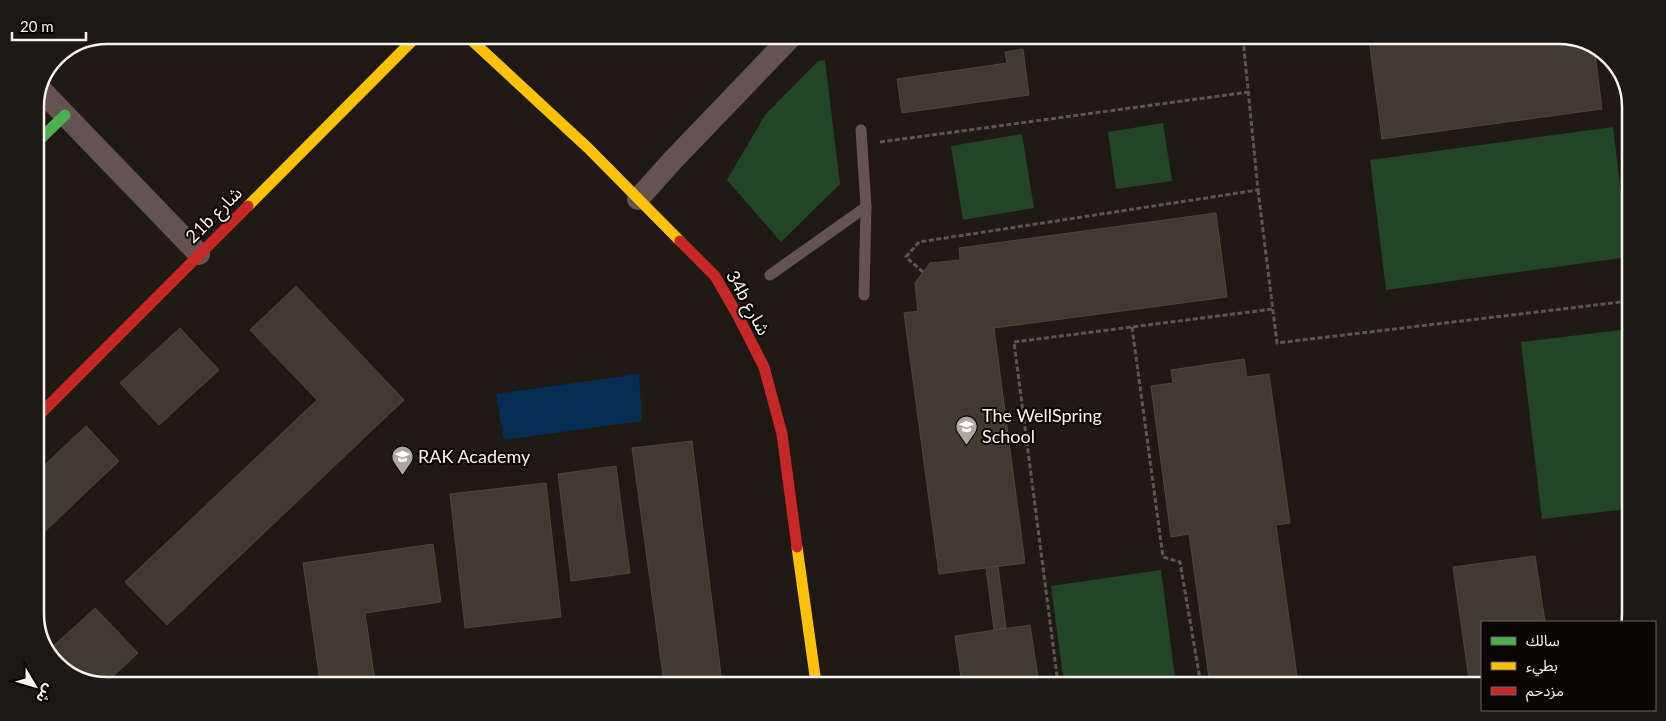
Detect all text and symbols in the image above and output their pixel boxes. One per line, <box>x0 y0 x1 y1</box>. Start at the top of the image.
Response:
scale bar <box>12 10 86 42</box>
text: 20 m <box>20 17 54 35</box>
street label: 21b شارع <box>181 182 249 250</box>
street label: 34b شارع <box>719 266 776 341</box>
place label: The WellSpring School <box>982 404 1102 447</box>
school or university icon: The WellSpring School <box>954 414 978 445</box>
school or university icon: RAK Academy <box>390 445 414 476</box>
place label: RAK Academy <box>418 445 531 467</box>
legend <box>1481 621 1656 711</box>
text: سالك <box>1526 631 1560 649</box>
text: بطيء <box>1526 656 1558 677</box>
north arrow <box>10 661 60 711</box>
text: مزدحم <box>1526 681 1564 702</box>
text: ش <box>33 682 58 707</box>

